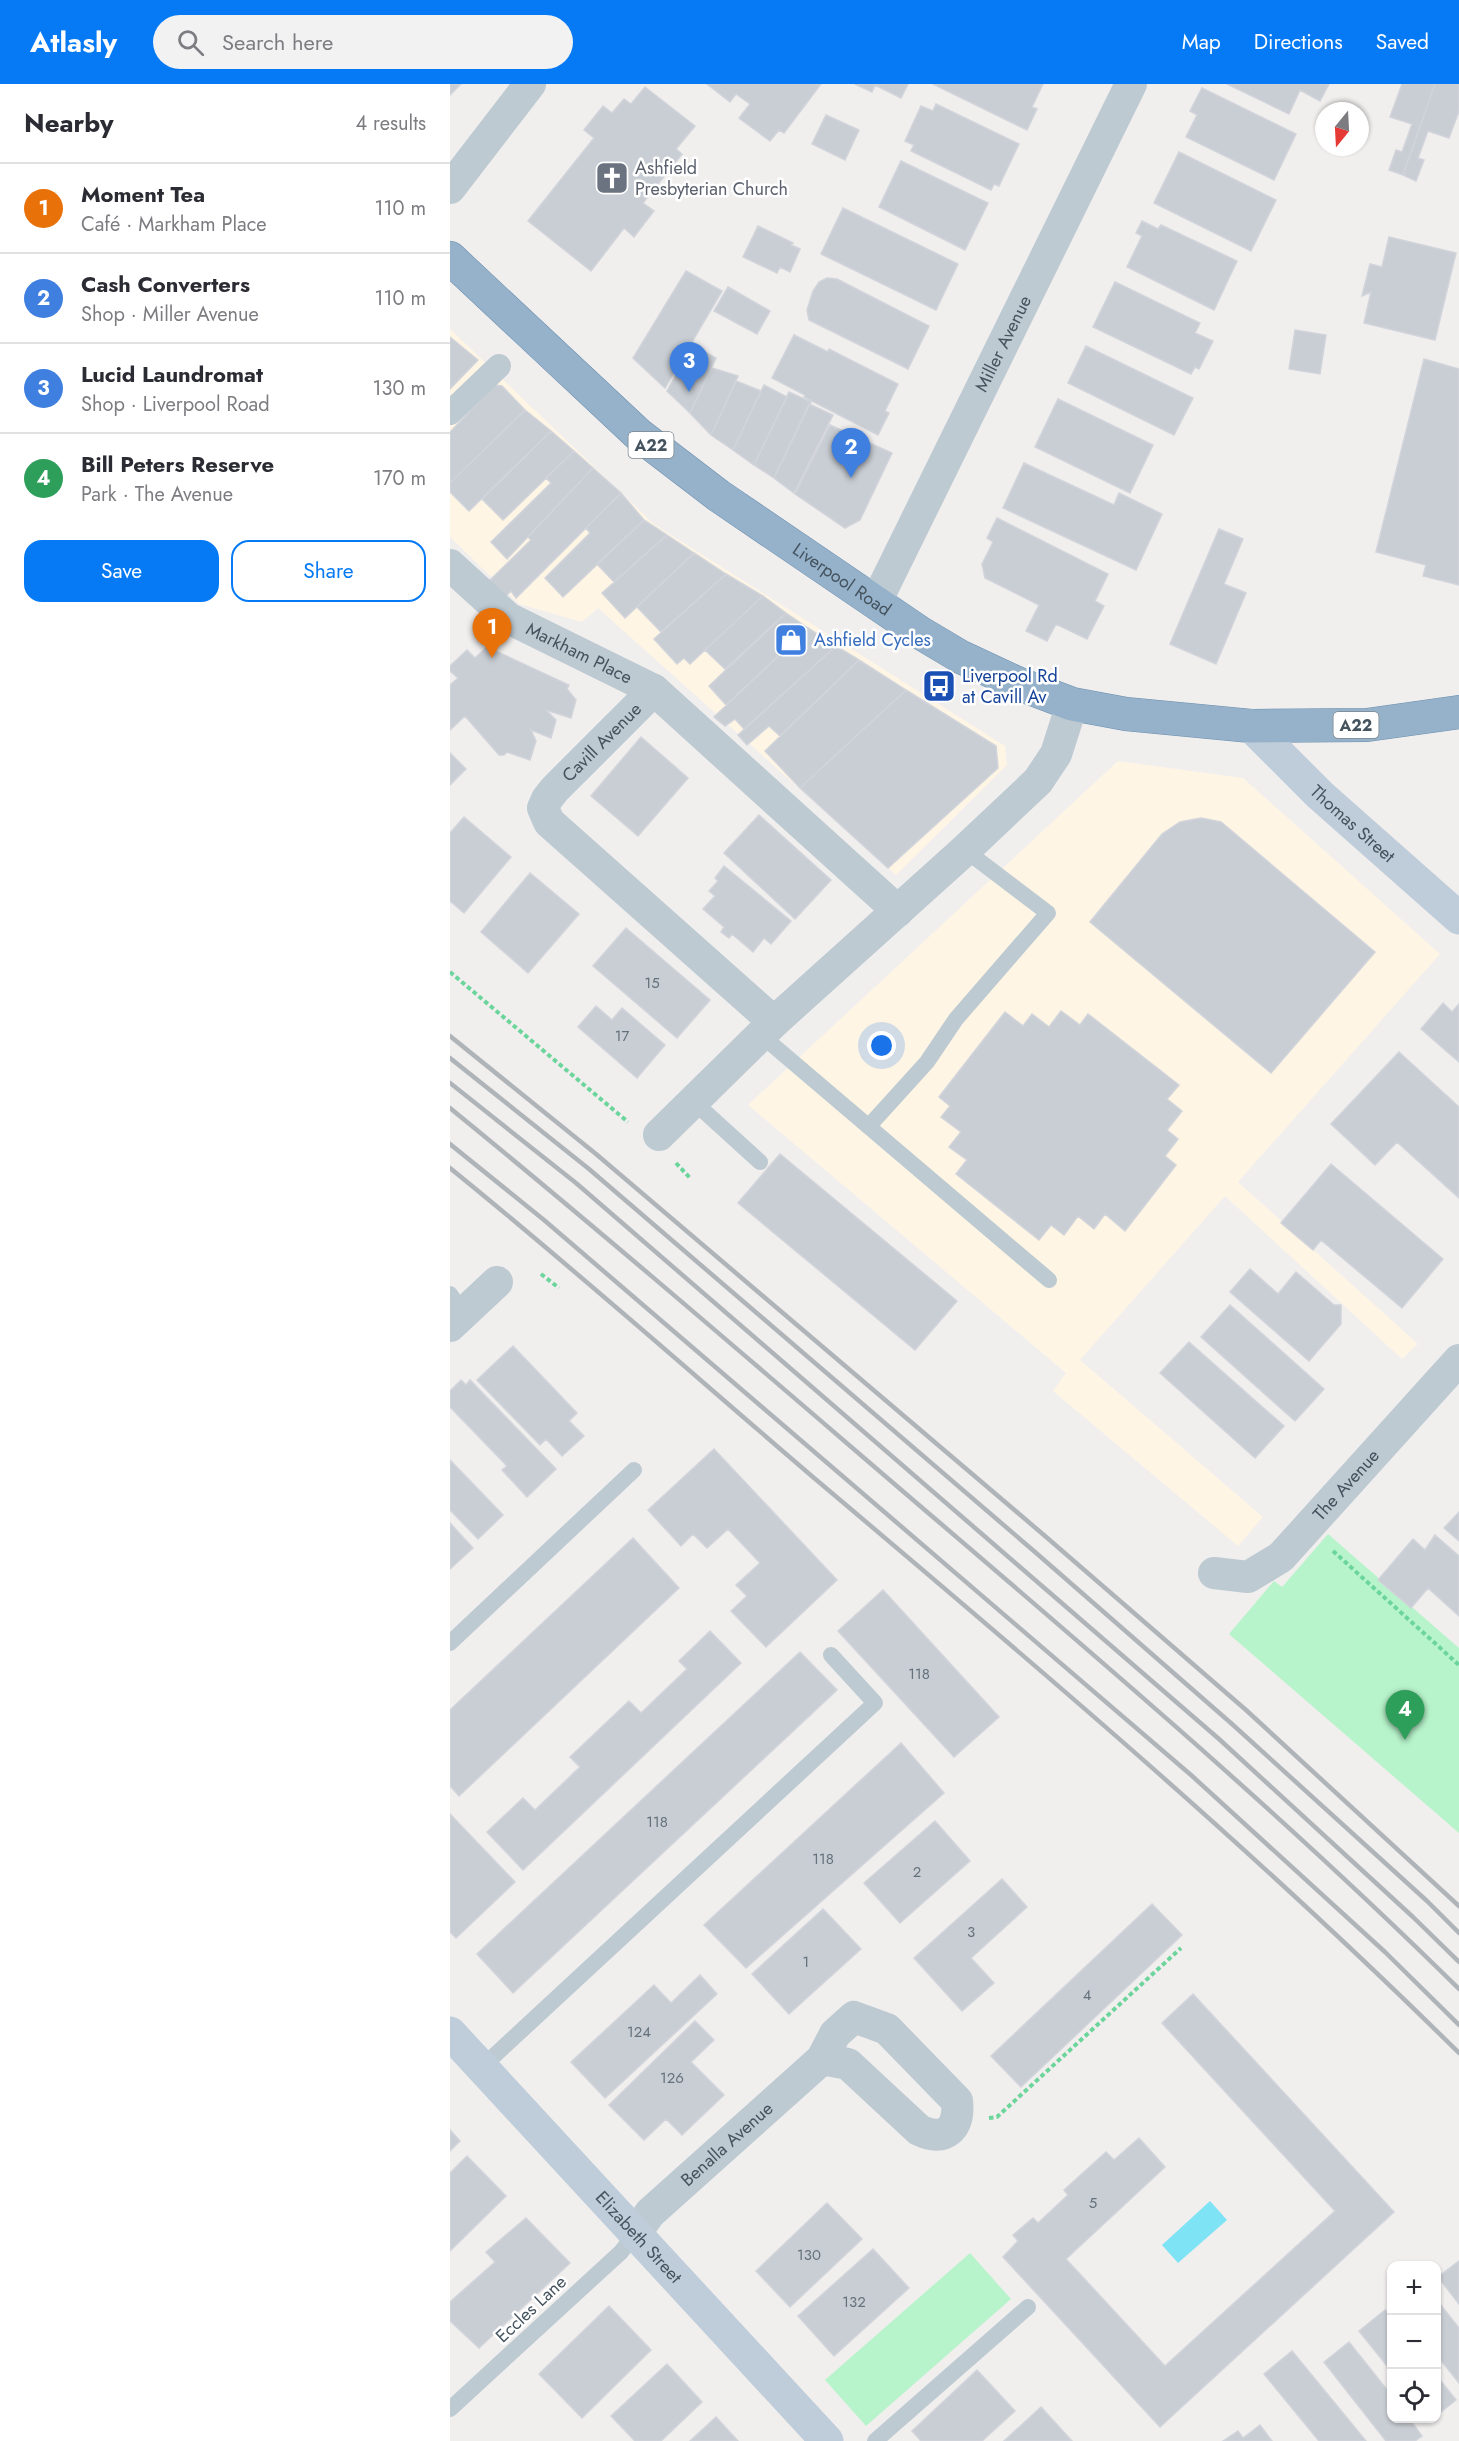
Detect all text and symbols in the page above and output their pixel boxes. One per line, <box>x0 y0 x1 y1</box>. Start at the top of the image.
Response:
search box <box>153 15 573 69</box>
text: Atlasly <box>30 22 117 63</box>
icon: search <box>174 26 207 59</box>
text: Search here <box>222 26 333 58</box>
text: Map <box>1182 27 1221 57</box>
text: Directions <box>1254 27 1343 57</box>
text: Saved <box>1376 27 1429 57</box>
north arrow <box>1315 102 1369 156</box>
text: Nearby <box>24 104 113 142</box>
text: 4 results <box>355 109 426 138</box>
place label: Ashfield Presbyterian Church <box>635 155 788 202</box>
church icon: Ashfield Presbyterian Church <box>594 160 630 196</box>
text: Moment Tea <box>81 178 205 210</box>
text: 1 <box>38 194 49 223</box>
text: 110 m <box>374 194 426 223</box>
text: Café · Markham Place <box>81 210 267 239</box>
text: Cash Converters <box>81 268 250 300</box>
text: 2 <box>37 284 50 313</box>
text: 110 m <box>374 284 426 313</box>
street label: Miller Avenue <box>968 291 1038 396</box>
text: Shop · Miller Avenue <box>81 300 259 329</box>
pin: 3 <box>670 342 708 392</box>
text: Lucid Laundromat <box>81 358 263 390</box>
text: 3 <box>37 374 50 403</box>
text: 130 m <box>372 374 426 403</box>
text: Shop · Liverpool Road <box>81 390 270 419</box>
pin: 2 <box>832 428 870 478</box>
road number: A22 <box>628 432 674 458</box>
text: Bill Peters Reserve <box>81 448 274 480</box>
text: 4 <box>37 464 50 493</box>
text: 170 m <box>373 464 426 493</box>
text: Park · The Avenue <box>81 480 233 509</box>
street label: Liverpool Road <box>787 537 896 622</box>
button: Save <box>24 540 219 602</box>
button: Share <box>231 540 426 602</box>
pin: 1 <box>472 608 512 658</box>
street label: Markham Place <box>522 616 637 690</box>
shop icon: Ashfield Cycles <box>773 622 809 658</box>
place label: Ashfield Cycles <box>814 627 931 653</box>
place label: Liverpool Rd at Cavill Av <box>962 663 1058 710</box>
bus stop icon: Liverpool Rd at Cavill Av <box>921 668 957 704</box>
street label: Cavill Avenue <box>556 697 647 788</box>
road number: A22 <box>1334 712 1378 738</box>
street label: Thomas Street <box>1304 779 1401 869</box>
house number: 15 <box>644 972 660 994</box>
house number: 17 <box>615 1025 629 1047</box>
your location <box>867 1031 896 1060</box>
street label: The Avenue <box>1307 1443 1386 1526</box>
house number: 118 <box>908 1663 930 1685</box>
pin: 4 <box>1386 1690 1424 1740</box>
house number: 118 <box>646 1811 668 1833</box>
house number: 118 <box>812 1848 834 1870</box>
house number: 2 <box>913 1861 921 1883</box>
house number: 3 <box>967 1921 975 1943</box>
house number: 1 <box>803 1951 809 1973</box>
house number: 4 <box>1083 1984 1092 2006</box>
house number: 124 <box>627 2021 651 2043</box>
house number: 126 <box>660 2067 684 2089</box>
street label: Benalla Avenue <box>675 2096 779 2193</box>
street label: Elizabeth Street <box>589 2185 689 2290</box>
house number: 5 <box>1089 2192 1097 2214</box>
house number: 130 <box>797 2244 821 2266</box>
map controls <box>1387 2261 1441 2423</box>
button: + <box>1387 2261 1441 2315</box>
street label: Eccles Lane <box>490 2269 572 2349</box>
house number: 132 <box>842 2291 866 2313</box>
button: − <box>1387 2315 1441 2369</box>
button: locate <box>1387 2369 1441 2423</box>

